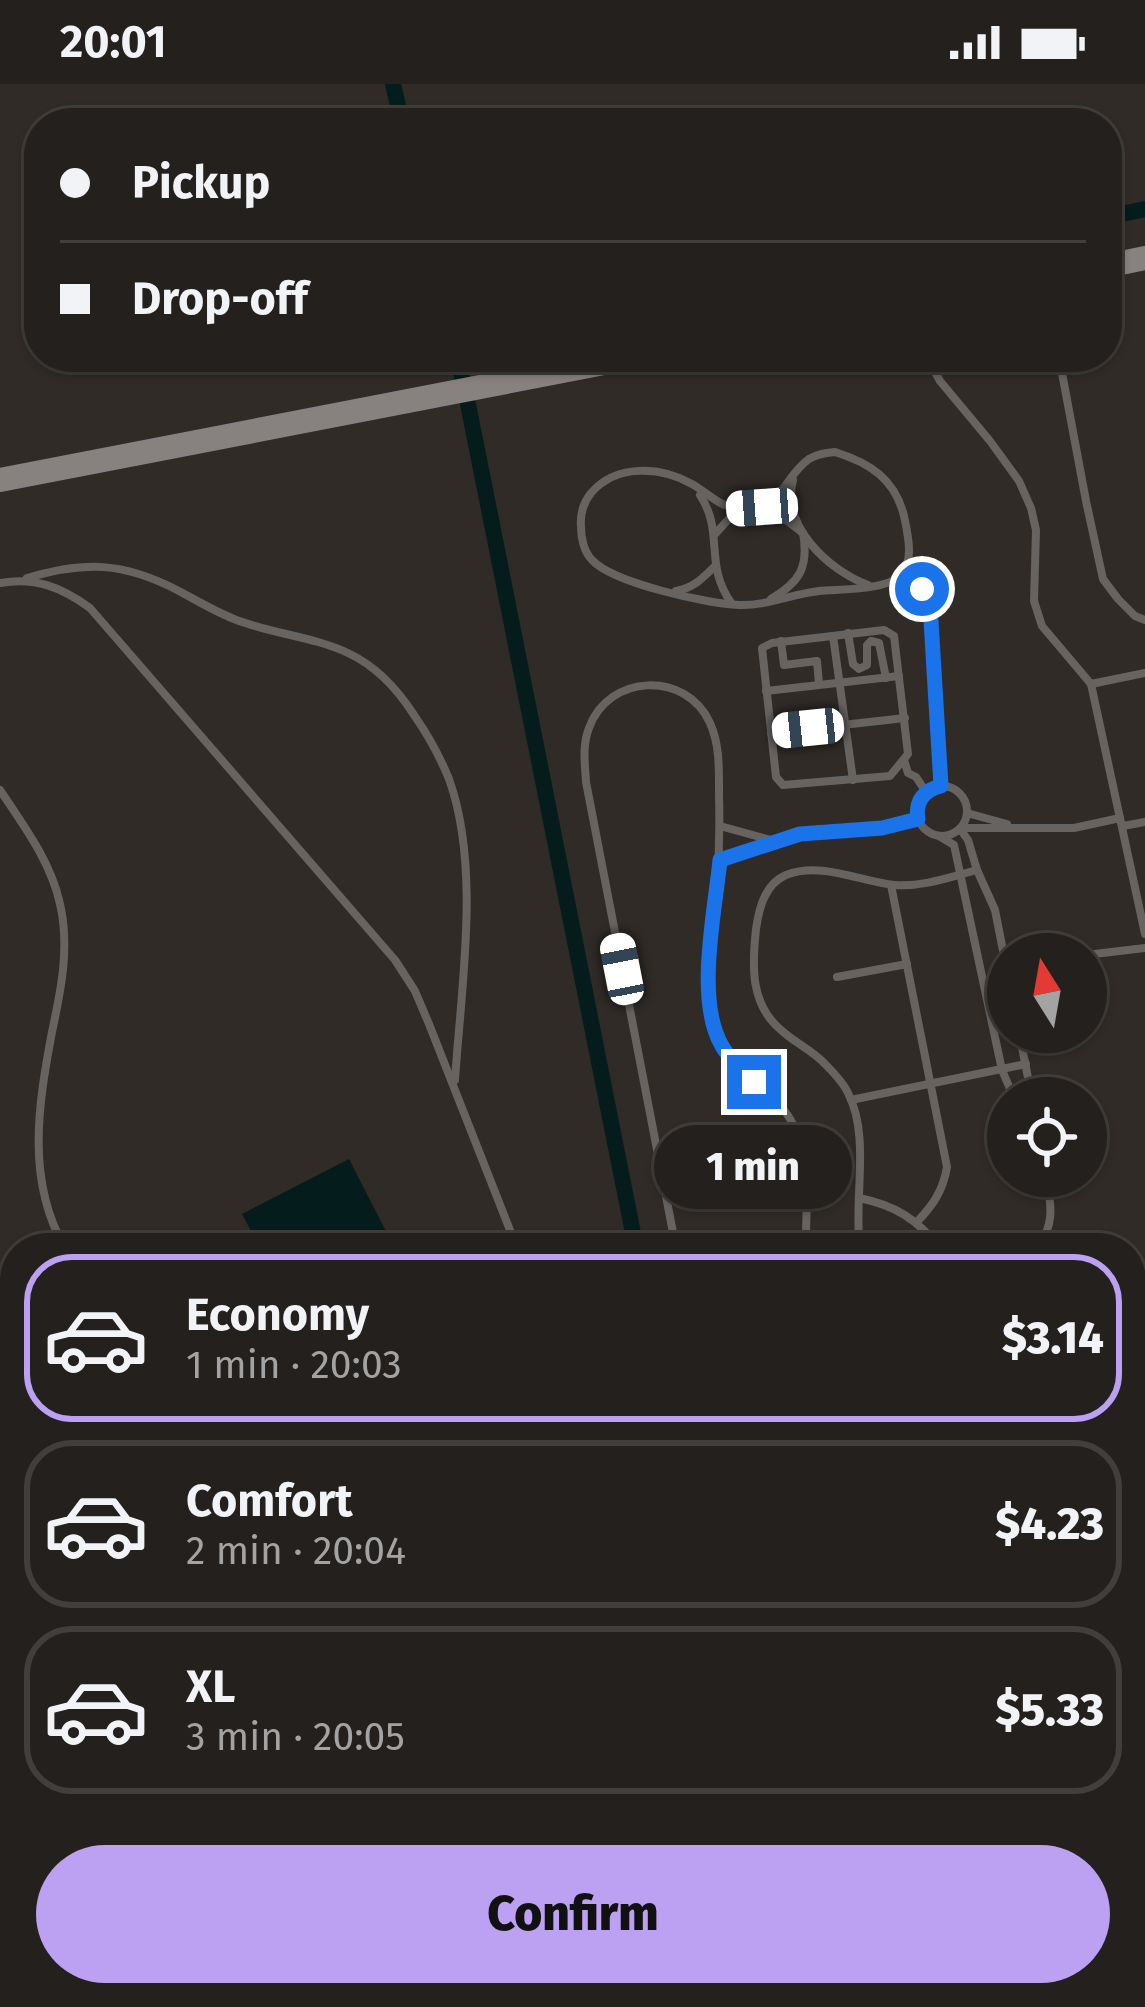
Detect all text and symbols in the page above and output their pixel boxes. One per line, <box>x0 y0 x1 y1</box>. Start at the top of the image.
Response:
text: 20:01 <box>60 15 167 69</box>
text: Pickup <box>132 156 270 210</box>
text: Drop-off <box>132 272 308 326</box>
car <box>725 487 799 527</box>
route start <box>895 562 949 616</box>
car <box>770 706 846 750</box>
car <box>597 930 647 1008</box>
north arrow <box>987 933 1107 1053</box>
map controls <box>987 933 1107 1197</box>
route end <box>727 1055 781 1109</box>
button: locate <box>987 1077 1107 1197</box>
callout: 1 min <box>655 1124 853 1208</box>
text: 1 min <box>706 1144 800 1190</box>
icon: car <box>42 1284 150 1392</box>
text: Economy <box>186 1288 369 1342</box>
text: $3.14 <box>1002 1311 1104 1365</box>
text: 1 min · 20:03 <box>186 1342 402 1388</box>
icon: car <box>42 1470 150 1578</box>
text: Comfort <box>186 1474 353 1528</box>
text: $4.23 <box>995 1497 1104 1551</box>
text: 2 min · 20:04 <box>186 1528 406 1574</box>
icon: car <box>42 1656 150 1764</box>
text: XL <box>186 1660 235 1714</box>
text: $5.33 <box>996 1683 1104 1737</box>
text: 3 min · 20:05 <box>186 1714 405 1760</box>
button: Confirm <box>36 1845 1110 1983</box>

